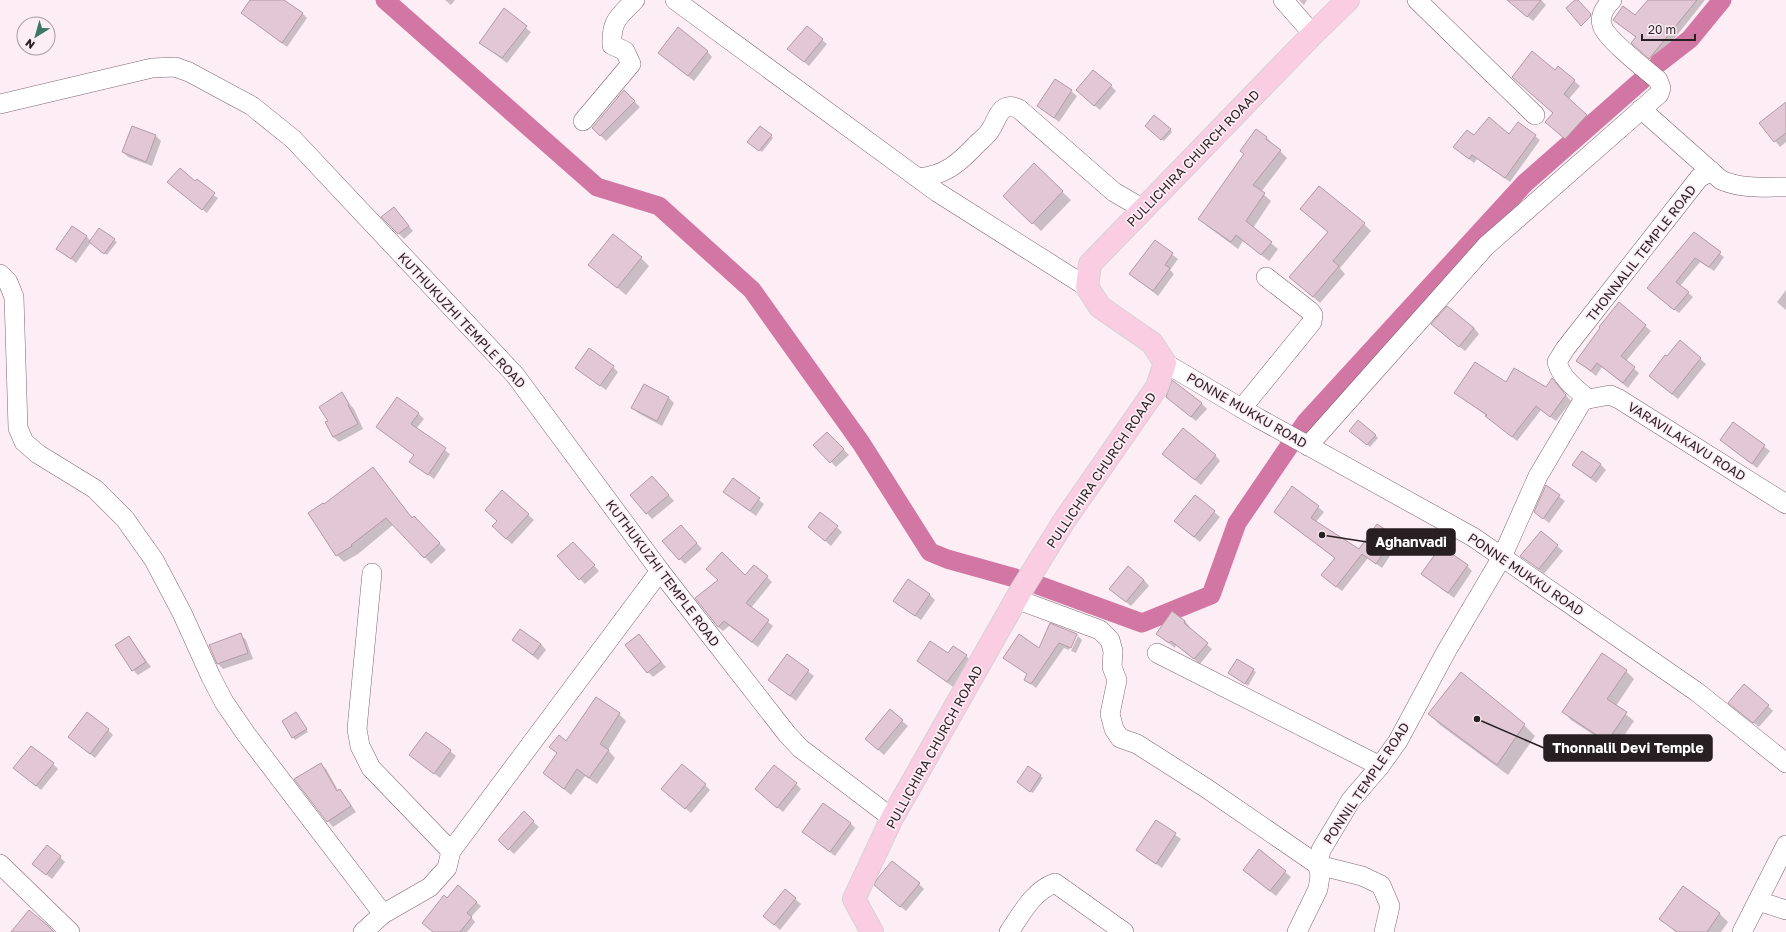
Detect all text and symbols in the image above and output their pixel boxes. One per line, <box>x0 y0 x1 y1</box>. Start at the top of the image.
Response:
north arrow <box>16 16 56 56</box>
scale bar <box>1642 16 1695 42</box>
text: 20 m <box>1648 22 1676 37</box>
text: N <box>22 37 37 52</box>
street label: PULLICHIRA CHURCH ROAAD <box>1123 86 1263 230</box>
street label: THONNALIL TEMPLE ROAD <box>1583 182 1699 324</box>
street label: KUTHUKUZHI TEMPLE ROAD <box>395 249 529 391</box>
street label: PONNE MUKKU ROAD <box>1184 369 1310 451</box>
street label: PULLICHIRA CHURCH ROAAD <box>1043 389 1159 551</box>
street label: VARAVILAKAVU ROAD <box>1625 398 1749 484</box>
street label: KUTHUKUZHI TEMPLE ROAD <box>603 496 723 650</box>
callout: Aghanvadi <box>1367 529 1455 555</box>
street label: PONNE MUKKU ROAD <box>1465 529 1587 619</box>
text: Aghanvadi <box>1375 533 1447 550</box>
street label: PULLICHIRA CHURCH ROAAD <box>882 662 986 832</box>
street label: PONNIL TEMPLE ROAD <box>1319 719 1413 847</box>
callout: Thonnalil Devi Temple <box>1544 735 1712 761</box>
text: Thonnalil Devi Temple <box>1552 739 1704 756</box>

